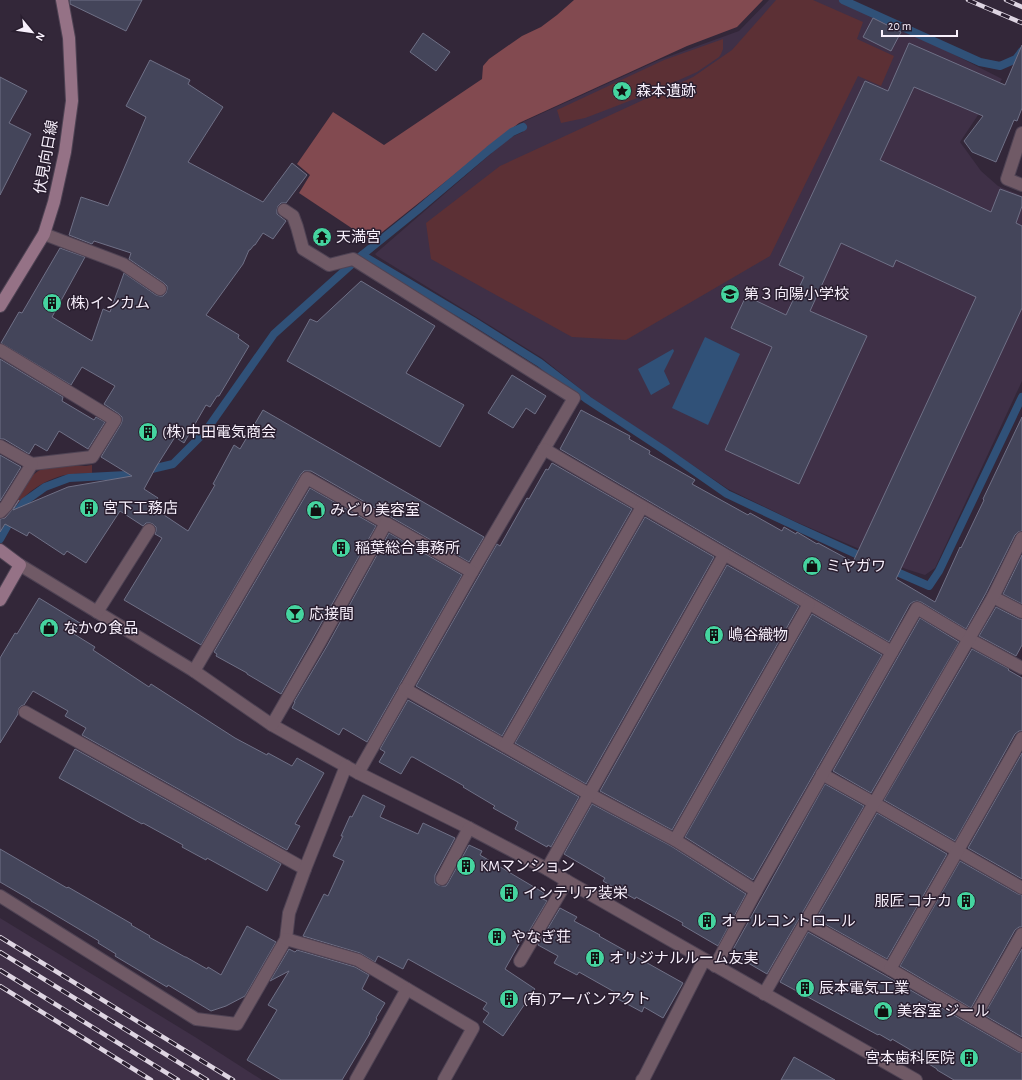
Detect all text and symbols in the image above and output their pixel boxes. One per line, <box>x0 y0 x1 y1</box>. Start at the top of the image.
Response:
north arrow <box>12 12 52 52</box>
scale bar <box>882 12 957 38</box>
text: 20 m <box>888 20 911 32</box>
text: N <box>34 31 47 43</box>
place icon: 森本遺跡 <box>611 80 633 102</box>
place label: 森本遺跡 <box>636 83 696 99</box>
street label: 伏見向日線 <box>32 119 60 195</box>
temple icon: 天満宮 <box>311 226 333 248</box>
place label: 天満宮 <box>336 229 381 245</box>
school or university icon: 第３向陽小学校 <box>719 283 741 305</box>
place label: 第３向陽小学校 <box>744 286 849 302</box>
building icon: (株)インカム <box>41 292 63 314</box>
place label: (株)インカム <box>66 295 150 311</box>
building icon: (株)中田電気商会 <box>137 421 159 443</box>
place label: (株)中田電気商会 <box>162 424 276 440</box>
building icon: 宮下工務店 <box>78 497 100 519</box>
shop icon: みどり美容室 <box>305 499 327 521</box>
place label: 宮下工務店 <box>103 500 178 516</box>
place label: みどり美容室 <box>330 502 420 518</box>
building icon: 稲葉総合事務所 <box>330 537 352 559</box>
place label: 稲葉総合事務所 <box>355 540 460 556</box>
shop icon: ミヤガワ <box>801 555 823 577</box>
place label: ミヤガワ <box>826 558 886 574</box>
bar icon: 応接間 <box>284 603 306 625</box>
place label: 応接間 <box>309 606 354 622</box>
shop icon: なかの食品 <box>38 617 60 639</box>
place label: なかの食品 <box>63 620 138 636</box>
building icon: 嶋谷織物 <box>703 624 725 646</box>
place label: 嶋谷織物 <box>728 626 788 643</box>
building icon: KMマンション <box>455 855 477 877</box>
place label: KMマンション <box>480 859 575 874</box>
building icon: インテリア装栄 <box>498 882 520 904</box>
place label: インテリア装栄 <box>523 885 628 901</box>
building icon: 服匠 コナカ <box>955 890 977 912</box>
place label: 服匠 コナカ <box>875 894 952 909</box>
building icon: オールコントロール <box>696 910 718 932</box>
place label: オールコントロール <box>721 914 856 929</box>
building icon: やなぎ荘 <box>486 926 508 948</box>
place label: やなぎ荘 <box>511 929 571 945</box>
building icon: オリジナルルーム友実 <box>584 947 606 969</box>
place label: オリジナルルーム友実 <box>609 950 759 966</box>
building icon: 辰本電気工業 <box>794 977 816 999</box>
place label: 辰本電気工業 <box>819 980 909 996</box>
building icon: (有)アーバンアクト <box>498 988 520 1010</box>
place label: (有)アーバンアクト <box>523 991 651 1007</box>
shop icon: 美容室 ジール <box>872 1000 894 1022</box>
place label: 美容室 ジール <box>897 1003 989 1019</box>
building icon: 宮本歯科医院 <box>958 1047 980 1069</box>
place label: 宮本歯科医院 <box>865 1050 955 1066</box>

